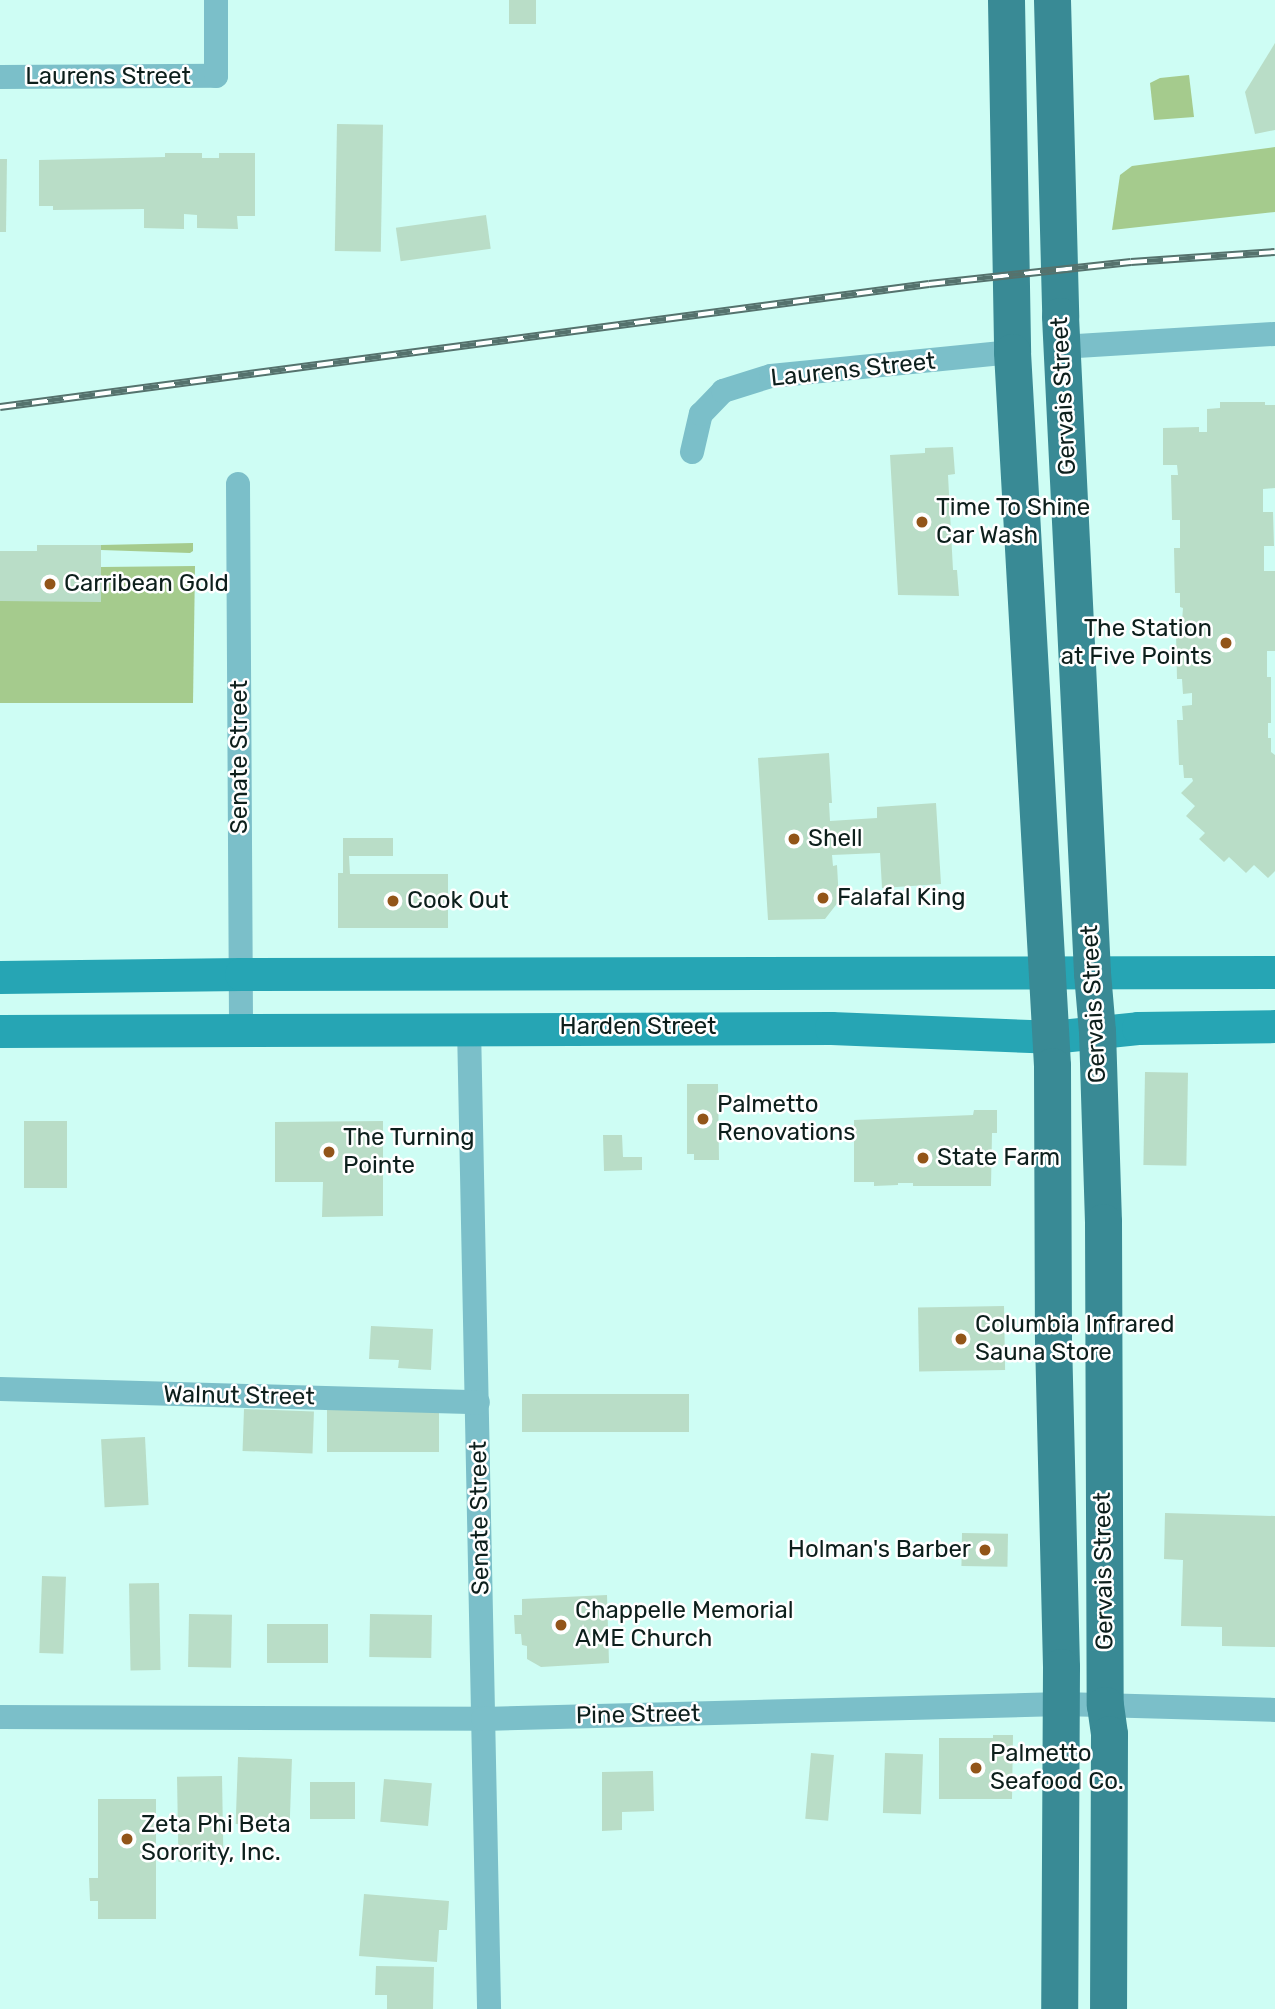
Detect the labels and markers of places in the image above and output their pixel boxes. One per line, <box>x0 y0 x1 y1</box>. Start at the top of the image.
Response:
place label: Time To Shine Car Wash <box>936 494 1091 550</box>
marker: Time To Shine Car Wash <box>914 514 930 530</box>
place label: Carribean Gold <box>64 570 229 598</box>
marker: Carribean Gold <box>42 576 58 592</box>
place label: The Station at Five Points <box>1061 615 1212 671</box>
marker: The Station at Five Points <box>1218 635 1234 651</box>
place label: Shell <box>808 825 863 853</box>
marker: Shell <box>786 831 802 847</box>
place label: Falafal King <box>837 884 966 912</box>
place label: Cook Out <box>407 887 509 915</box>
marker: Falafal King <box>815 890 831 906</box>
marker: Cook Out <box>385 893 401 909</box>
place label: Palmetto Renovations <box>717 1091 856 1147</box>
marker: Palmetto Renovations <box>695 1111 711 1127</box>
place label: The Turning Pointe <box>343 1124 475 1180</box>
marker: The Turning Pointe <box>321 1144 337 1160</box>
place label: State Farm <box>937 1144 1060 1172</box>
marker: State Farm <box>915 1150 931 1166</box>
place label: Columbia Infrared Sauna Store <box>975 1311 1175 1367</box>
marker: Columbia Infrared Sauna Store <box>953 1331 969 1347</box>
place label: Holman's Barber <box>788 1536 971 1564</box>
marker: Holman's Barber <box>977 1542 993 1558</box>
place label: Chappelle Memorial AME Church <box>575 1597 793 1653</box>
marker: Chappelle Memorial AME Church <box>553 1617 569 1633</box>
place label: Palmetto Seafood Co. <box>990 1740 1124 1796</box>
marker: Palmetto Seafood Co. <box>968 1760 984 1776</box>
place label: Zeta Phi Beta Sorority, Inc. <box>141 1811 291 1867</box>
marker: Zeta Phi Beta Sorority, Inc. <box>119 1831 135 1847</box>

